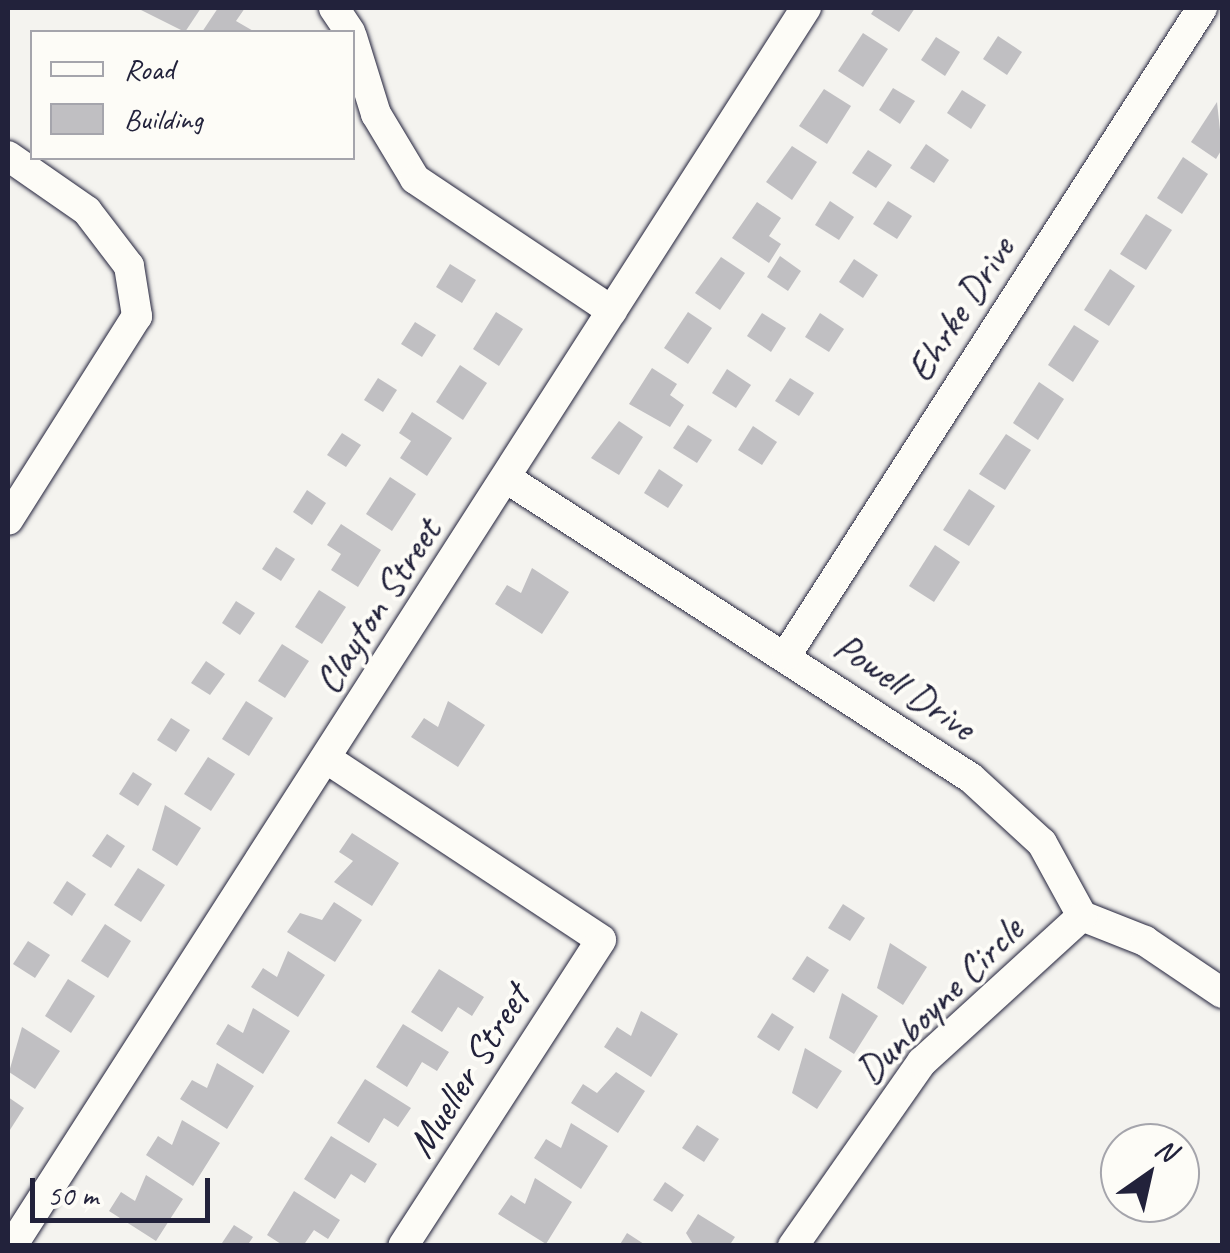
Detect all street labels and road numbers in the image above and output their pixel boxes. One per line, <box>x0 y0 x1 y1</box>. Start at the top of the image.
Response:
street label: Ehrke Drive <box>895 227 1025 391</box>
street label: Clayton Street <box>303 509 451 703</box>
street label: Powell Drive <box>825 621 985 751</box>
street label: Dunboyne Circle <box>846 907 1032 1093</box>
street label: Mueller Street <box>396 976 540 1166</box>

